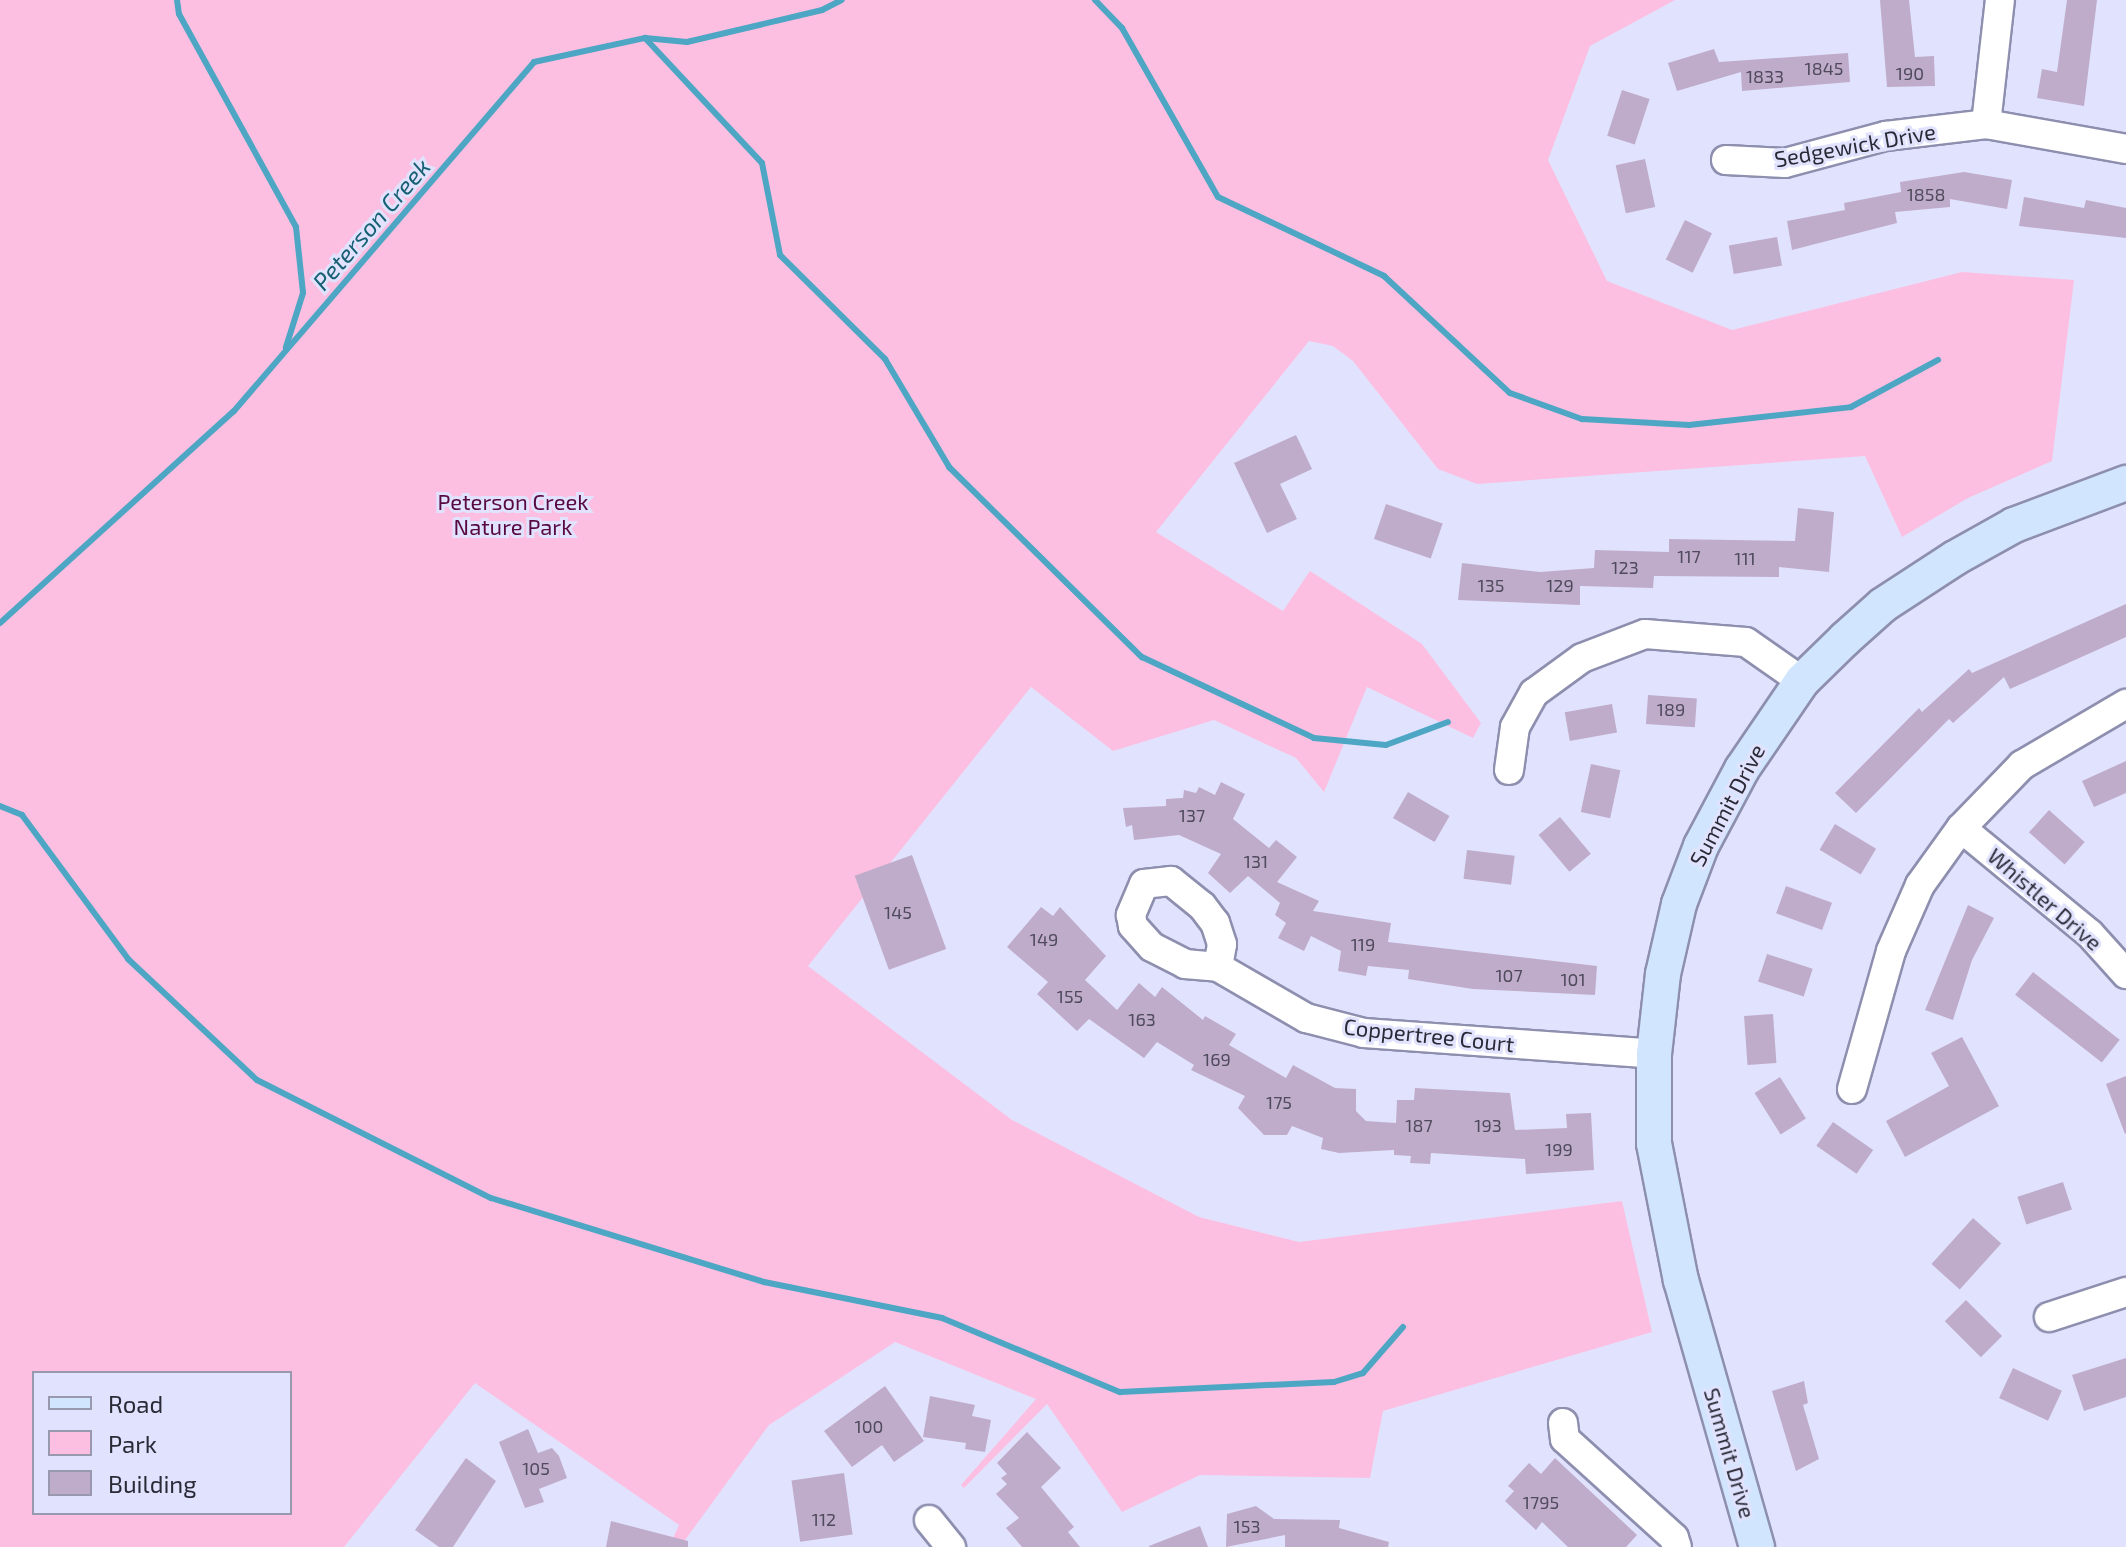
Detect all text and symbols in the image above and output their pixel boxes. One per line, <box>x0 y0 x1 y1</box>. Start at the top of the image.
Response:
house number: 1845 <box>1805 57 1843 79</box>
house number: 190 <box>1896 62 1924 84</box>
house number: 1833 <box>1746 65 1784 87</box>
street label: Sedgewick Drive <box>1772 118 1938 172</box>
water label: Peterson Creek <box>306 152 436 296</box>
house number: 1858 <box>1907 183 1945 205</box>
park label: Peterson Creek Nature Park <box>438 488 588 540</box>
house number: 117 <box>1677 545 1701 567</box>
house number: 111 <box>1734 547 1756 569</box>
house number: 123 <box>1611 556 1639 578</box>
house number: 135 <box>1478 574 1504 596</box>
house number: 129 <box>1546 574 1574 596</box>
house number: 189 <box>1657 698 1685 720</box>
street label: Summit Drive <box>1684 739 1770 871</box>
house number: 137 <box>1179 804 1205 826</box>
street label: Whistler Drive <box>1982 842 2108 956</box>
house number: 131 <box>1244 850 1268 872</box>
house number: 145 <box>884 901 912 923</box>
house number: 149 <box>1030 928 1058 950</box>
house number: 119 <box>1351 933 1375 955</box>
house number: 107 <box>1495 964 1523 986</box>
house number: 101 <box>1560 968 1586 990</box>
house number: 155 <box>1057 985 1083 1007</box>
house number: 163 <box>1128 1008 1156 1030</box>
street label: Coppertree Court <box>1342 1013 1516 1057</box>
house number: 169 <box>1203 1048 1231 1070</box>
house number: 175 <box>1266 1091 1292 1113</box>
house number: 187 <box>1405 1114 1433 1136</box>
house number: 193 <box>1474 1114 1502 1136</box>
house number: 199 <box>1545 1138 1573 1160</box>
legend <box>32 1371 292 1515</box>
street label: Summit Drive <box>1699 1385 1761 1521</box>
text: Road <box>108 1389 163 1418</box>
house number: 100 <box>855 1415 883 1437</box>
text: Park <box>108 1429 157 1458</box>
house number: 105 <box>522 1457 550 1479</box>
text: Building <box>108 1469 197 1498</box>
house number: 1795 <box>1523 1491 1559 1513</box>
house number: 112 <box>812 1508 836 1530</box>
house number: 153 <box>1234 1515 1260 1537</box>

